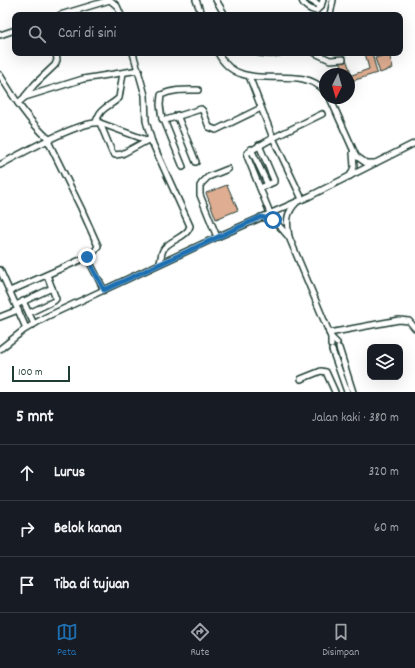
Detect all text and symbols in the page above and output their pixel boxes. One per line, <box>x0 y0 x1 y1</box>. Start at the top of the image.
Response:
search box <box>12 12 403 56</box>
icon: search <box>26 23 48 45</box>
text: Cari di sini <box>58 23 116 45</box>
north arrow <box>319 68 355 104</box>
route start <box>264 211 282 229</box>
route end <box>78 248 96 266</box>
map controls <box>367 344 403 380</box>
button: layers <box>367 344 403 380</box>
scale bar <box>12 364 70 383</box>
text: 100 m <box>18 365 42 381</box>
text: 5 mnt <box>16 406 54 430</box>
text: Jalan kaki · 380 m <box>312 409 399 428</box>
icon: ahead <box>16 462 38 484</box>
text: Lurus <box>54 462 85 484</box>
text: 320 m <box>369 463 399 482</box>
icon: right <box>16 518 38 540</box>
text: Belok kanan <box>54 518 122 540</box>
text: 60 m <box>374 519 399 538</box>
icon: arrive <box>16 574 38 596</box>
text: Tiba di tujuan <box>54 574 129 596</box>
tab: Peta <box>56 621 78 661</box>
tab: Rute <box>189 621 211 661</box>
tab: Disimpan <box>322 621 359 661</box>

